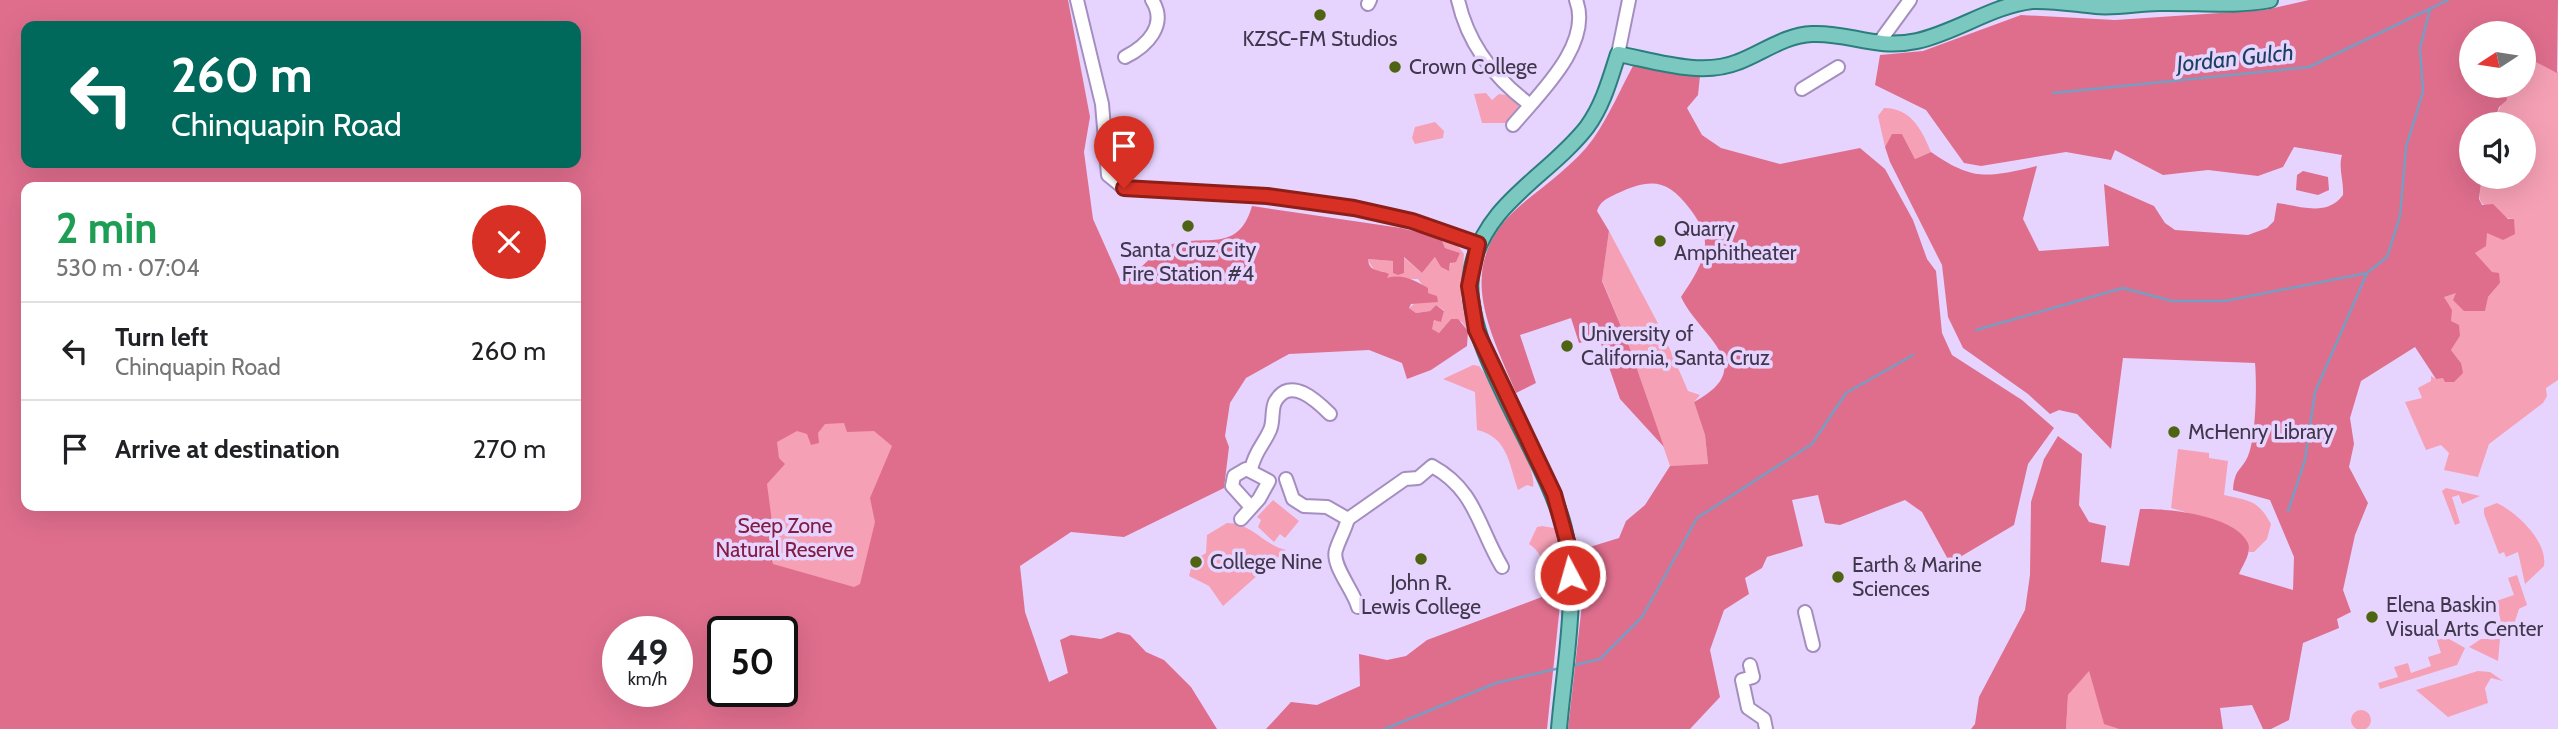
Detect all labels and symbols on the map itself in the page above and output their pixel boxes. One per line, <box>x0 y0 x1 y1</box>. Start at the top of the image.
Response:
marker: KZSC-FM Studios <box>1312 7 1328 23</box>
north arrow <box>2459 21 2536 98</box>
place label: KZSC-FM Studios <box>1242 26 1398 51</box>
water label: Jordan Gulch <box>2173 38 2295 78</box>
place label: Crown College <box>1409 54 1537 79</box>
marker: Crown College <box>1387 59 1403 75</box>
pin <box>1094 116 1154 188</box>
place label: Quarry Amphitheater <box>1674 216 1797 265</box>
marker: Santa Cruz City Fire Station #4 <box>1180 218 1196 234</box>
marker: Quarry Amphitheater <box>1652 233 1668 249</box>
place label: Santa Cruz City Fire Station #4 <box>1120 237 1257 286</box>
place label: University of California, Santa Cruz <box>1581 321 1770 370</box>
marker: University of California, Santa Cruz <box>1559 338 1575 354</box>
place label: McHenry Library <box>2188 419 2334 444</box>
marker: McHenry Library <box>2166 424 2182 440</box>
park label: Seep Zone Natural Reserve <box>716 513 855 562</box>
position arrow <box>1533 538 1607 612</box>
place label: College Nine <box>1210 549 1322 574</box>
marker: John R. Lewis College <box>1413 551 1429 567</box>
place label: Earth & Marine Sciences <box>1852 552 1982 601</box>
marker: College Nine <box>1188 554 1204 570</box>
marker: Earth & Marine Sciences <box>1830 569 1846 585</box>
place label: John R. Lewis College <box>1361 570 1481 619</box>
place label: Elena Baskin Visual Arts Center <box>2386 592 2543 641</box>
marker: Elena Baskin Visual Arts Center <box>2364 609 2380 625</box>
speed limit sign: 50 <box>707 616 798 707</box>

